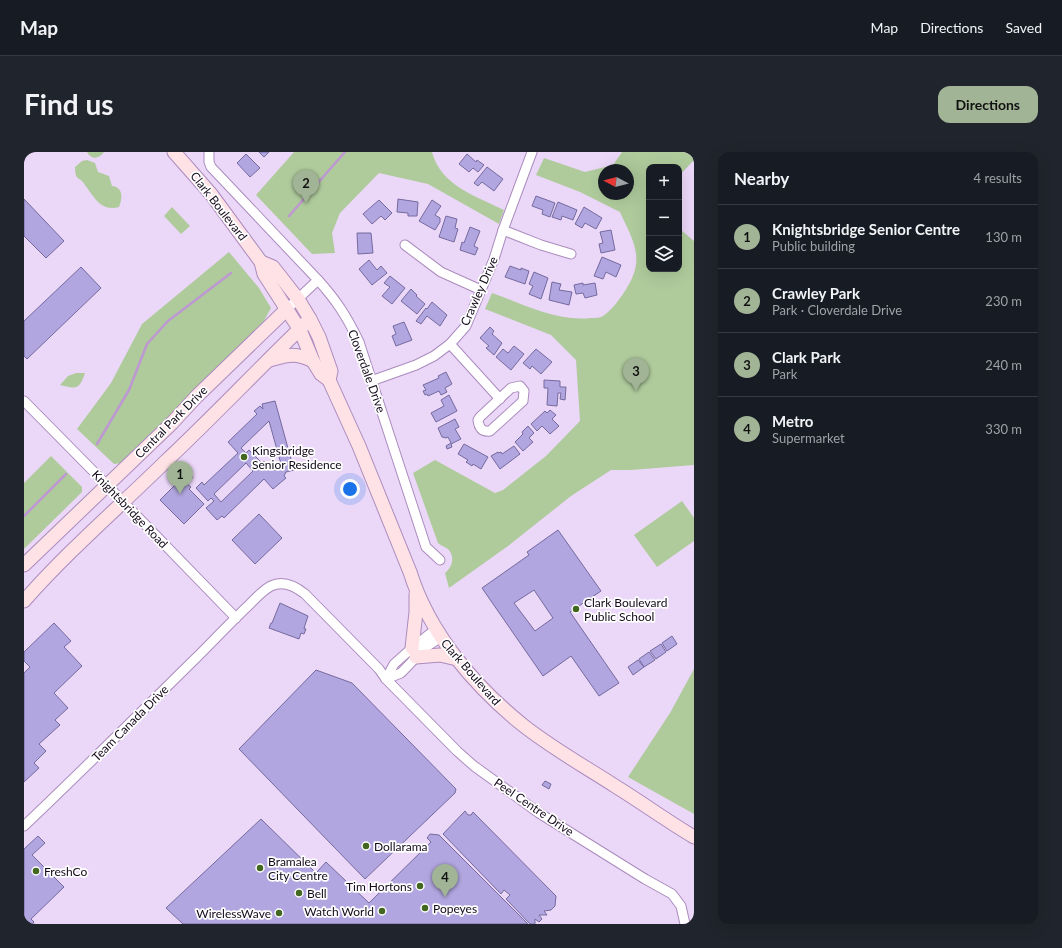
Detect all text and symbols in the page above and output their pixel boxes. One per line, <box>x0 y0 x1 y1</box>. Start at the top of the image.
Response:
text: Map <box>20 16 58 39</box>
text: Map <box>871 19 898 36</box>
text: Directions <box>920 19 983 36</box>
text: Saved <box>1005 19 1042 36</box>
button: Directions <box>938 86 1038 123</box>
text: Find us <box>24 87 114 121</box>
north arrow <box>598 164 634 200</box>
map controls <box>646 164 682 272</box>
button: + <box>646 164 682 200</box>
text: Nearby <box>734 168 789 189</box>
street label: Clark Boulevard <box>187 169 251 243</box>
pin: 2 <box>293 170 319 203</box>
text: 4 results <box>974 170 1022 186</box>
button: − <box>646 200 682 236</box>
text: Knightsbridge Senior Centre <box>772 220 960 238</box>
text: 1 <box>743 229 751 245</box>
text: 130 m <box>985 229 1022 245</box>
button: layers <box>646 236 682 272</box>
text: Public building <box>772 238 855 254</box>
street label: Crawley Drive <box>457 254 501 328</box>
text: Crawley Park <box>772 284 860 302</box>
text: 2 <box>743 293 751 309</box>
text: 230 m <box>985 293 1022 309</box>
text: Park · Cloverdale Drive <box>772 302 902 318</box>
street label: Cloverdale Drive <box>345 327 389 415</box>
text: Clark Park <box>772 348 841 366</box>
text: 3 <box>743 357 751 373</box>
text: 240 m <box>985 357 1022 373</box>
pin: 3 <box>623 358 649 391</box>
text: Park <box>772 366 797 382</box>
street label: Central Park Drive <box>132 383 210 461</box>
text: Metro <box>772 412 813 430</box>
text: 4 <box>743 421 751 437</box>
text: 330 m <box>985 421 1022 437</box>
text: Supermarket <box>772 430 845 446</box>
place label: Kingsbridge Senior Residence <box>252 443 342 472</box>
marker: Kingsbridge Senior Residence <box>239 452 249 462</box>
pin: 1 <box>167 461 193 494</box>
street label: Knightsbridge Road <box>89 467 171 551</box>
your location <box>340 479 360 499</box>
place label: Clark Boulevard Public School <box>584 595 667 624</box>
marker: Clark Boulevard Public School <box>571 604 581 614</box>
street label: Clark Boulevard <box>438 636 504 708</box>
street label: Team Canada Drive <box>89 682 171 764</box>
street label: Peel Centre Drive <box>491 775 577 839</box>
place label: Dollarama <box>374 839 428 854</box>
marker: Dollarama <box>361 841 371 851</box>
place label: Bramalea City Centre <box>268 854 328 883</box>
marker: Bramalea City Centre <box>255 863 265 873</box>
place label: FreshCo <box>44 864 87 879</box>
pin: 4 <box>432 864 458 897</box>
marker: FreshCo <box>31 866 41 876</box>
place label: Tim Hortons <box>346 879 412 894</box>
marker: Tim Hortons <box>415 881 425 891</box>
place label: Bell <box>307 886 327 901</box>
marker: Bell <box>294 888 304 898</box>
place label: Popeyes <box>433 901 477 916</box>
marker: Popeyes <box>420 903 430 913</box>
place label: Watch World <box>304 904 374 919</box>
place label: WirelessWave <box>196 906 271 921</box>
marker: Watch World <box>377 906 387 916</box>
marker: WirelessWave <box>274 908 284 918</box>

